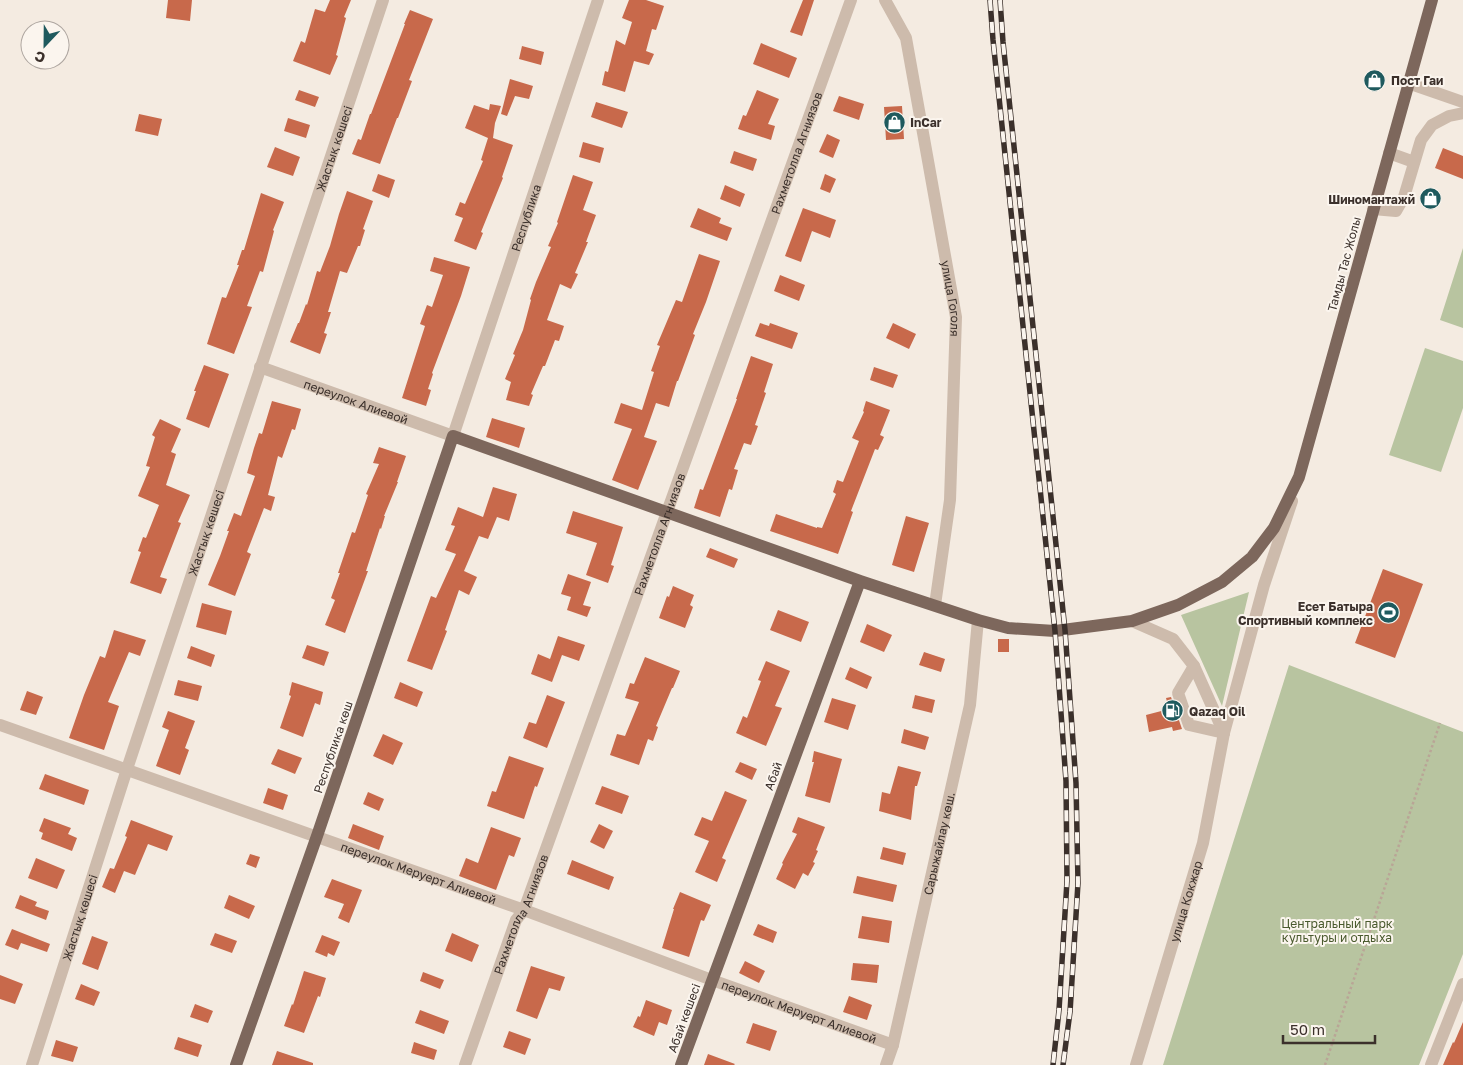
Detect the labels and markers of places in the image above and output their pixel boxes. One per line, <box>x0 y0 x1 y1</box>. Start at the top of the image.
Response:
shop icon: Пост Гаи <box>1363 68 1387 92</box>
place label: Пост Гаи <box>1391 73 1443 88</box>
shop icon: InCar <box>882 110 906 134</box>
place label: InCar <box>910 115 942 130</box>
shop icon: Шиномантажй <box>1419 187 1443 211</box>
place label: Шиномантажй <box>1328 192 1415 207</box>
place label: Есет Батыра Спортивный комплекс <box>1238 599 1373 628</box>
sports icon: Есет Батыра Спортивный комплекс <box>1377 601 1401 625</box>
fuel station icon: Qazaq Oil <box>1161 699 1185 723</box>
place label: Qazaq Oil <box>1189 704 1245 719</box>

